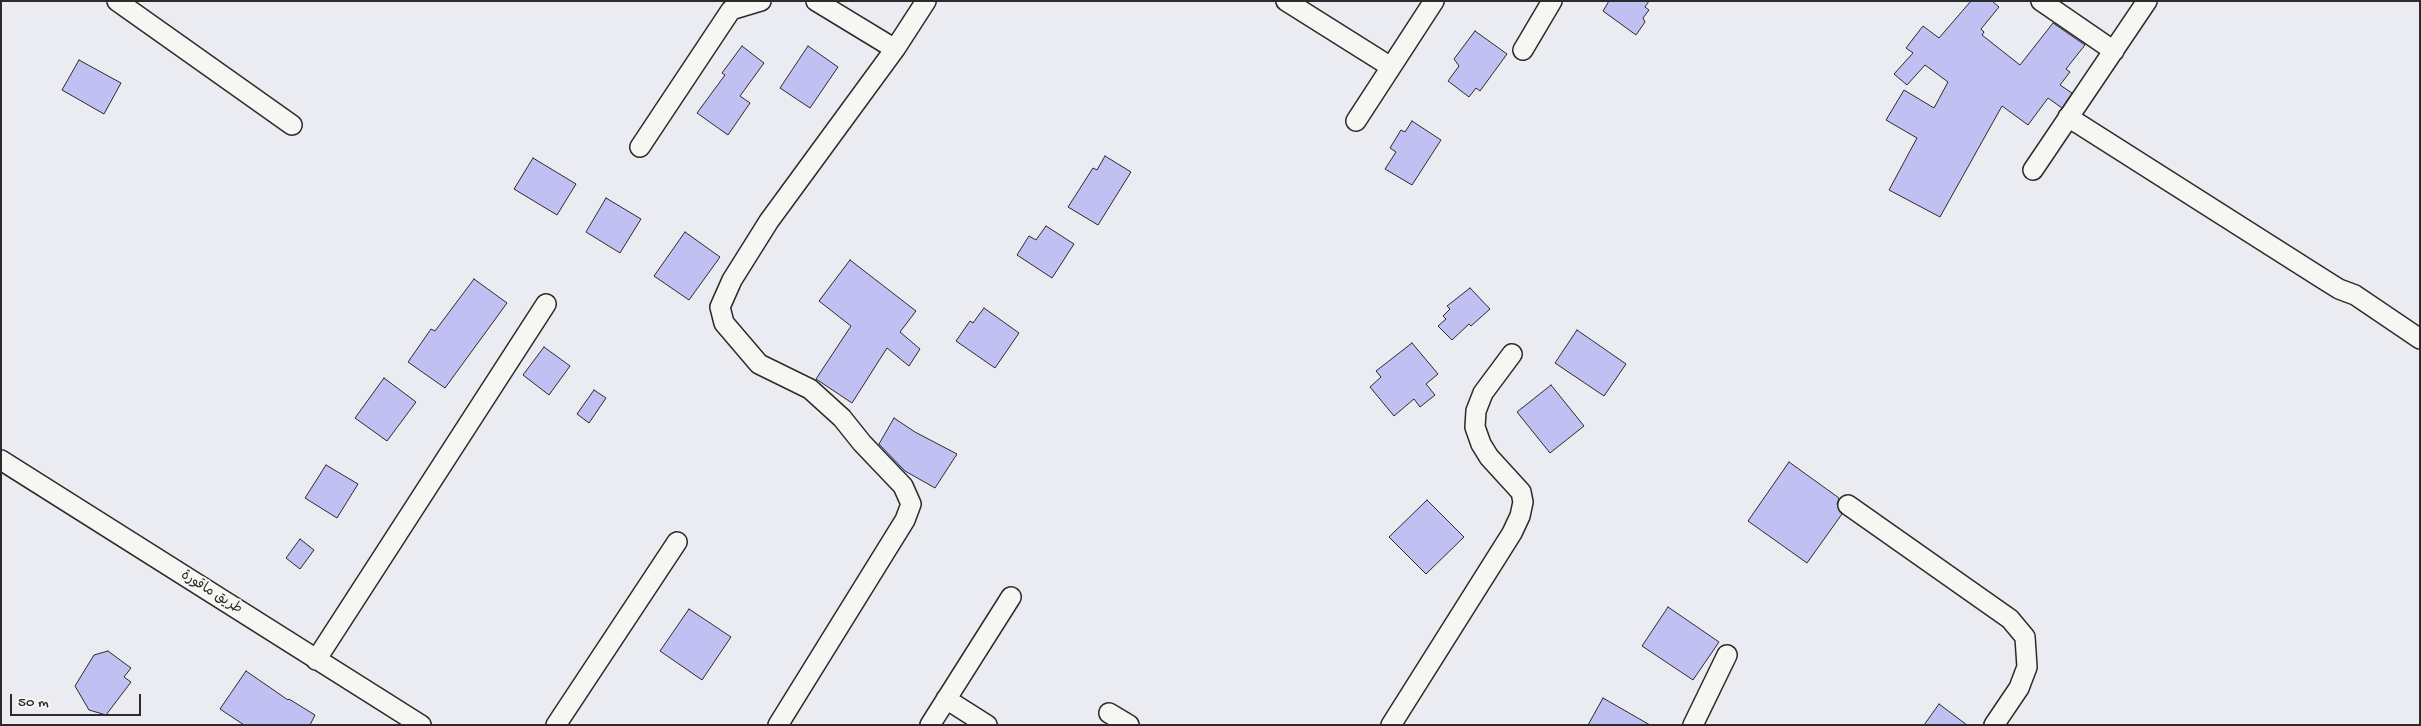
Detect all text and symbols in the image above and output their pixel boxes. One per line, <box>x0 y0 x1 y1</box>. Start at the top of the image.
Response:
street label: طريق ماقورة <box>177 568 245 618</box>
scale bar <box>12 684 144 716</box>
text: 50 m <box>18 694 49 712</box>

